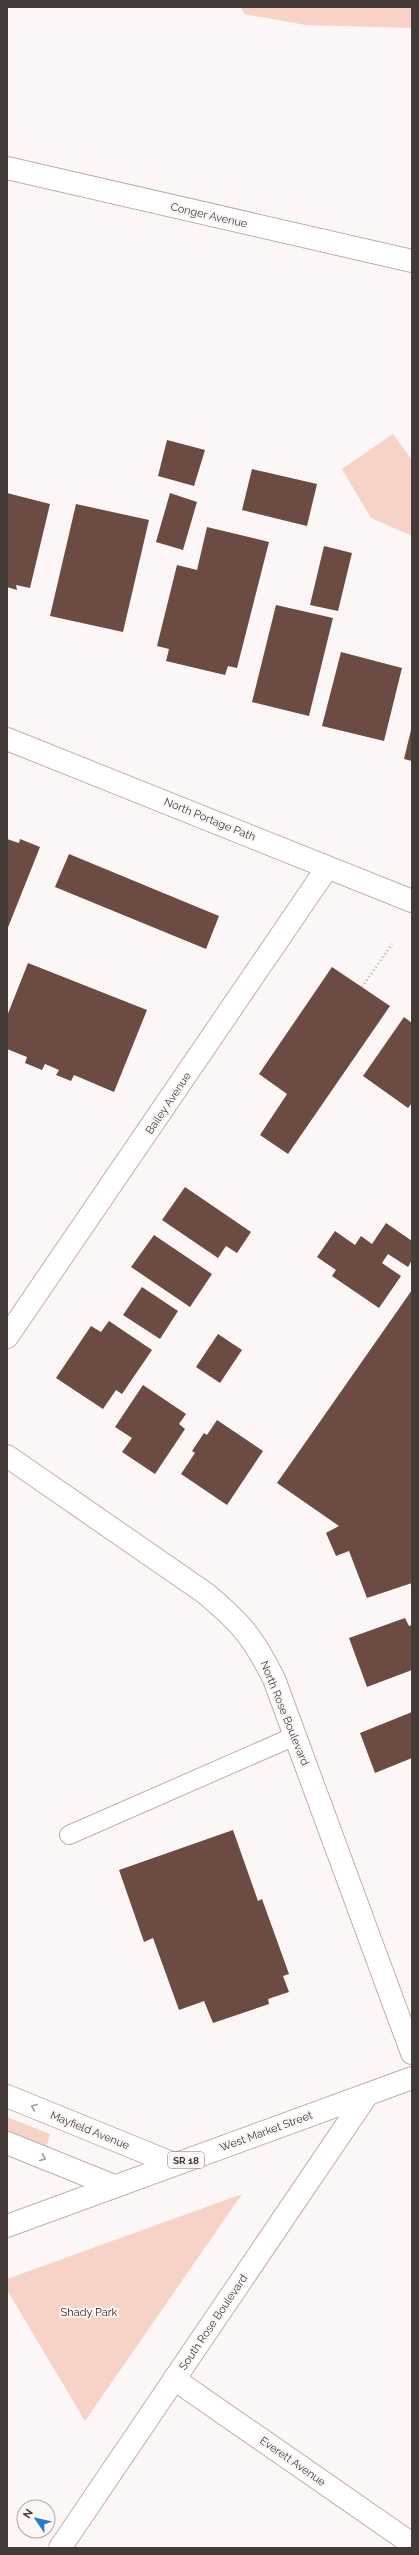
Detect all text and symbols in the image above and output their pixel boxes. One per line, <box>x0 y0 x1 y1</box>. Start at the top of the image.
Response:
street label: Conger Avenue <box>169 200 249 231</box>
street label: North Portage Path <box>162 795 257 844</box>
street label: Bailey Avenue <box>143 1069 194 1137</box>
street label: North Rose Boulevard <box>258 1659 312 1768</box>
one-way arrow <box>31 2104 38 2112</box>
street label: Mayfield Avenue <box>48 2109 132 2152</box>
street label: West Market Street <box>218 2109 314 2154</box>
road number: SR 18 <box>168 2152 204 2168</box>
one-way arrow <box>39 2153 47 2161</box>
street label: South Rose Boulevard <box>177 2272 250 2373</box>
park label: Shady Park <box>61 2306 118 2319</box>
street label: Everett Avenue <box>257 2434 328 2489</box>
north arrow <box>16 2499 56 2539</box>
text: N <box>20 2507 36 2521</box>

